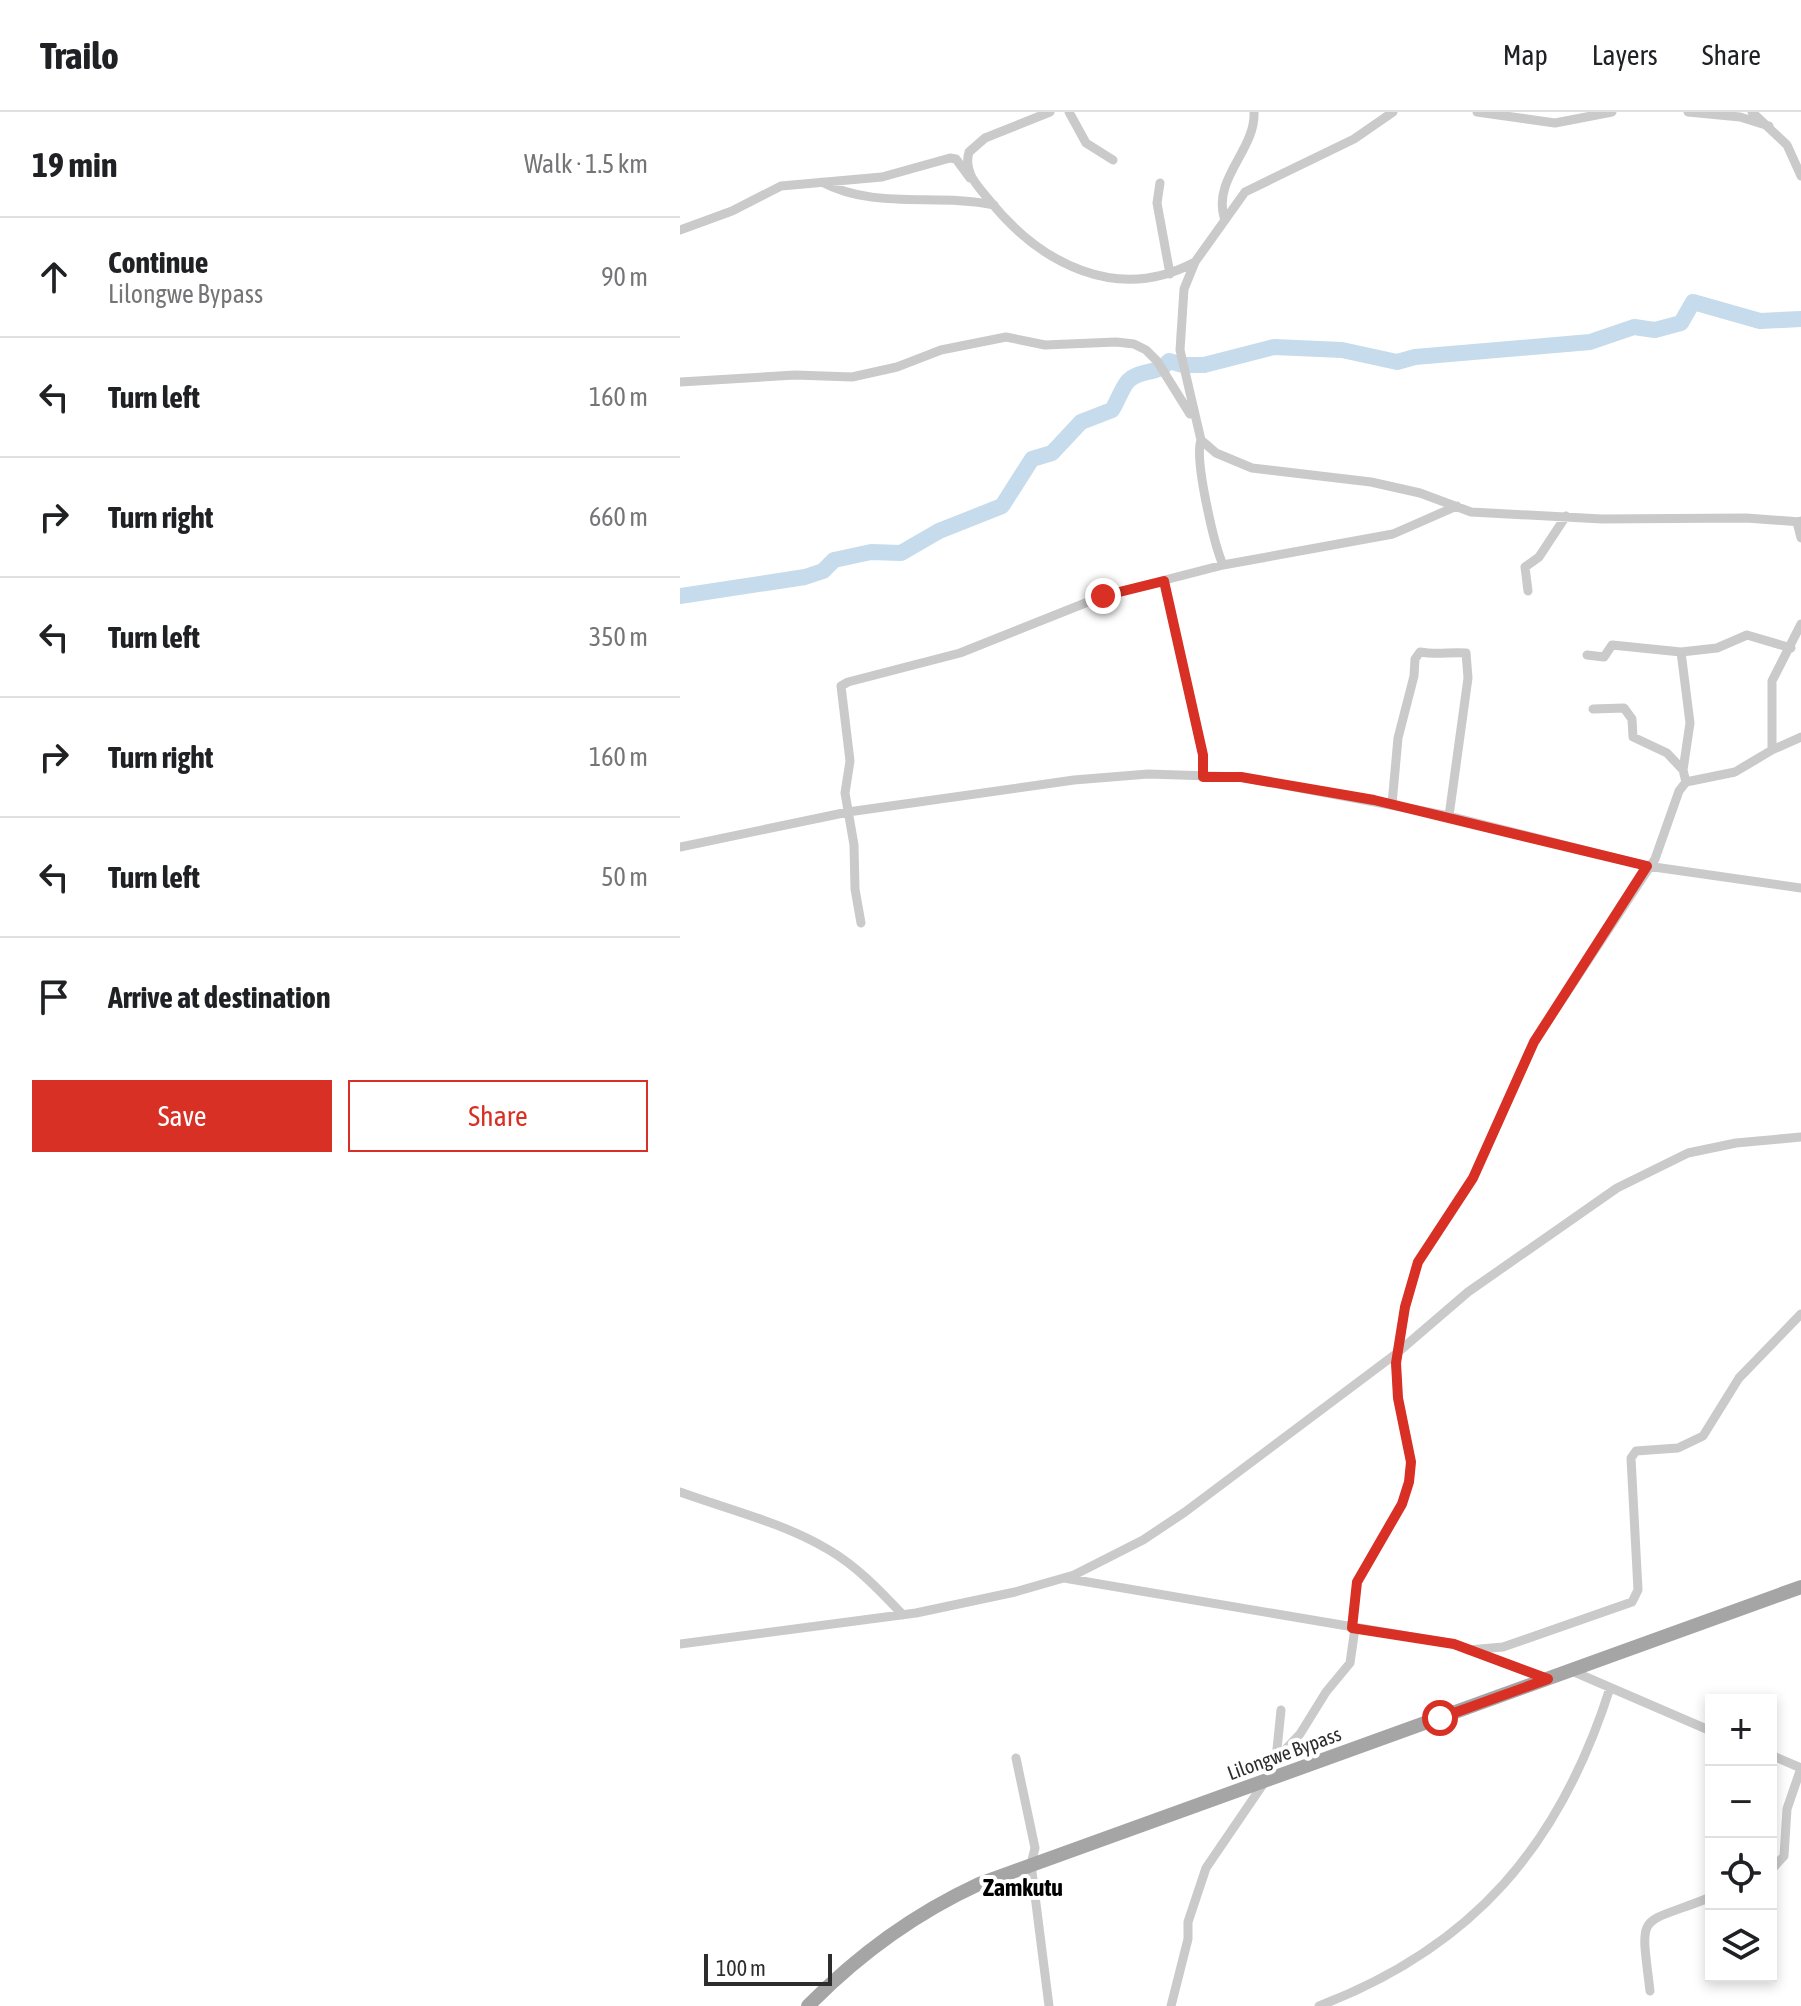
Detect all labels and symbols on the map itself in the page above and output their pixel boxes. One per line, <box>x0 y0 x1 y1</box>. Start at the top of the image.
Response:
route end <box>1085 578 1121 614</box>
route start <box>1422 1700 1458 1736</box>
street label: Lilongwe Bypass <box>1224 1722 1344 1784</box>
district label: Zamkutu <box>983 1874 1063 1901</box>
scale bar <box>704 1950 832 1986</box>

